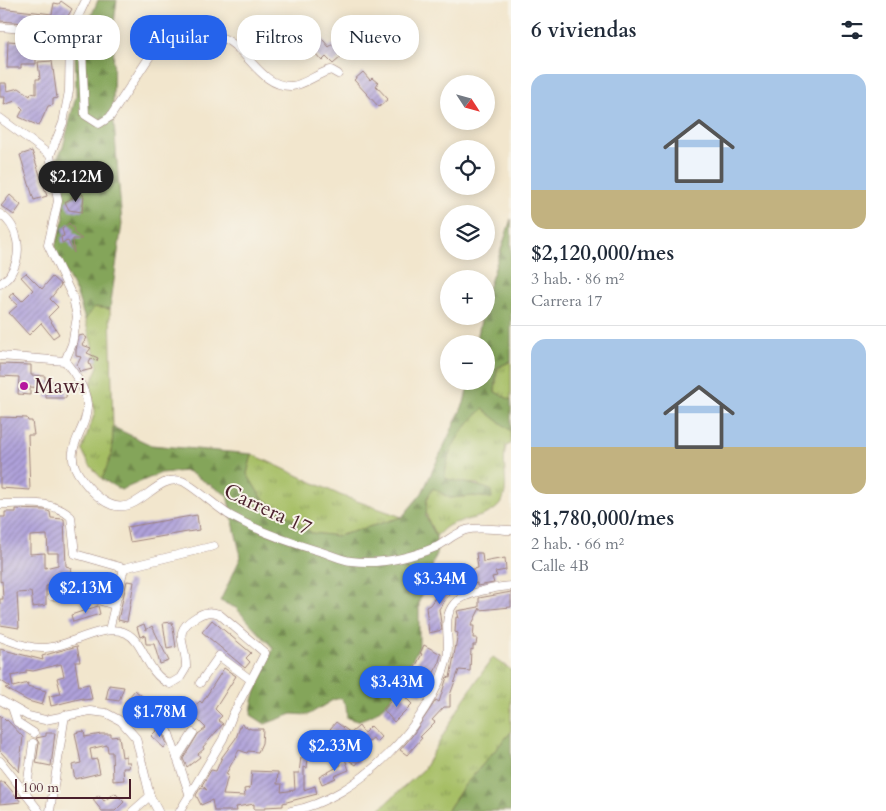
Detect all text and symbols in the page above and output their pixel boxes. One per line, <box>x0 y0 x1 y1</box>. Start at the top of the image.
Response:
chip: Comprar <box>15 15 120 60</box>
chip: Alquilar <box>130 15 227 60</box>
chip: Filtros <box>237 15 321 60</box>
chip: Nuevo <box>331 15 419 60</box>
text: 6 viviendas <box>531 16 637 45</box>
icon: filters <box>838 16 866 44</box>
north arrow <box>440 75 495 130</box>
map controls <box>440 75 495 390</box>
icon: home <box>654 106 744 196</box>
button: locate <box>440 140 495 195</box>
pin: $2.12M <box>35 160 117 203</box>
text: $2.12M <box>50 166 102 188</box>
button: layers <box>440 205 495 260</box>
text: $2,120,000/mes <box>531 239 674 268</box>
text: 3 hab. · 86 m² <box>531 268 624 290</box>
button: + <box>440 270 495 325</box>
text: Carrera 17 <box>531 290 603 312</box>
button: − <box>440 335 495 390</box>
place label: Mawi <box>34 372 86 401</box>
icon: home <box>654 372 744 462</box>
marker: Mawi <box>18 380 30 392</box>
street label: Carrera 17 <box>219 476 317 543</box>
text: $1,780,000/mes <box>531 504 674 533</box>
text: 2 hab. · 66 m² <box>531 533 624 555</box>
text: Calle 4B <box>531 555 589 577</box>
pin: $3.34M <box>399 562 481 605</box>
text: $3.34M <box>414 568 466 590</box>
pin: $2.13M <box>45 572 127 614</box>
text: $2.13M <box>60 577 112 599</box>
pin: $3.43M <box>356 666 438 708</box>
text: $3.43M <box>371 671 423 693</box>
pin: $1.78M <box>119 696 201 738</box>
text: $1.78M <box>134 701 186 723</box>
pin: $2.33M <box>294 730 376 772</box>
text: $2.33M <box>309 735 361 757</box>
scale bar <box>15 776 131 799</box>
text: 100 m <box>22 778 59 797</box>

